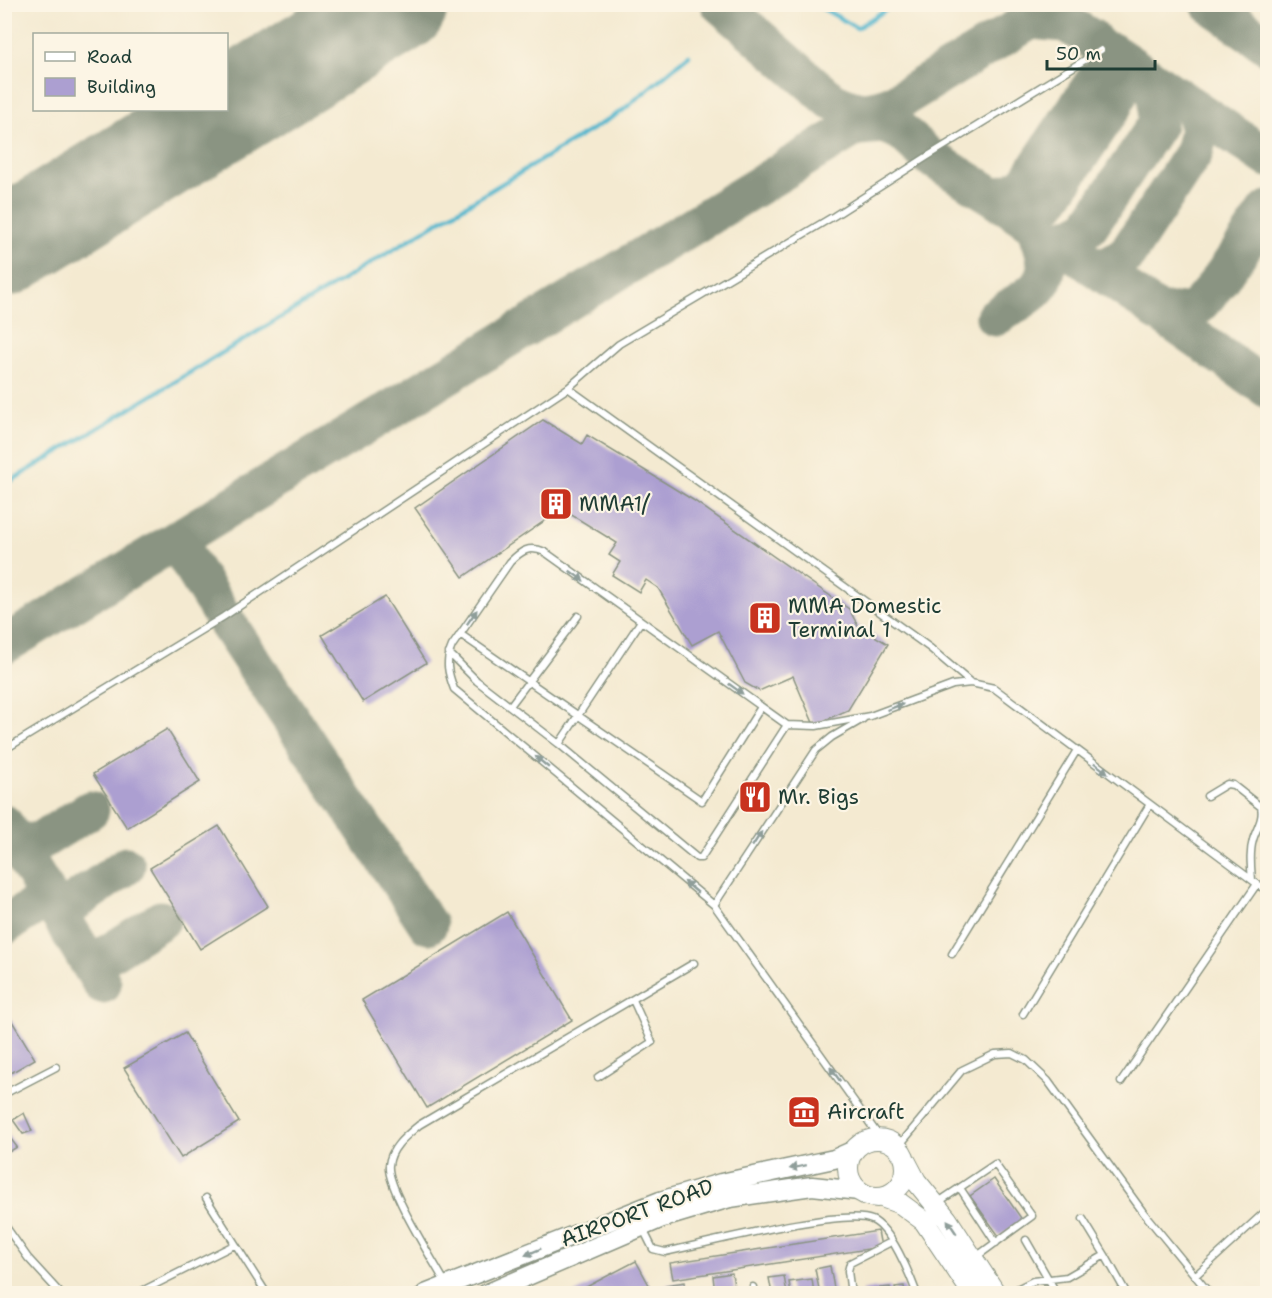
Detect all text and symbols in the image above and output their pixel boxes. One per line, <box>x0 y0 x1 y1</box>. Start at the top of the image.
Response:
legend <box>33 33 228 111</box>
scale bar <box>1047 33 1155 71</box>
text: 50 m <box>1056 42 1101 66</box>
text: Road <box>87 45 132 69</box>
text: Building <box>87 75 156 99</box>
building icon: MMA1/ <box>538 486 574 522</box>
place label: MMA1/ <box>579 490 651 518</box>
one-way arrow <box>569 570 585 582</box>
place label: MMA Domestic Terminal 1 <box>788 592 942 644</box>
building icon: MMA Domestic Terminal 1 <box>747 600 783 636</box>
one-way arrow <box>466 609 478 625</box>
one-way arrow <box>728 683 743 695</box>
one-way arrow <box>886 701 904 711</box>
one-way arrow <box>534 756 549 769</box>
one-way arrow <box>1093 761 1108 773</box>
restaurant icon: Mr. Bigs <box>737 779 773 815</box>
place label: Mr. Bigs <box>778 783 859 811</box>
one-way arrow <box>752 830 763 847</box>
one-way arrow <box>684 881 699 893</box>
one-way arrow <box>829 1067 841 1083</box>
museum icon: Aircraft <box>786 1094 822 1130</box>
place label: Aircraft <box>827 1098 905 1126</box>
one-way arrow <box>788 1163 807 1172</box>
street label: AIRPORT ROAD <box>557 1172 717 1254</box>
one-way arrow <box>947 1219 958 1235</box>
one-way arrow <box>524 1247 542 1257</box>

